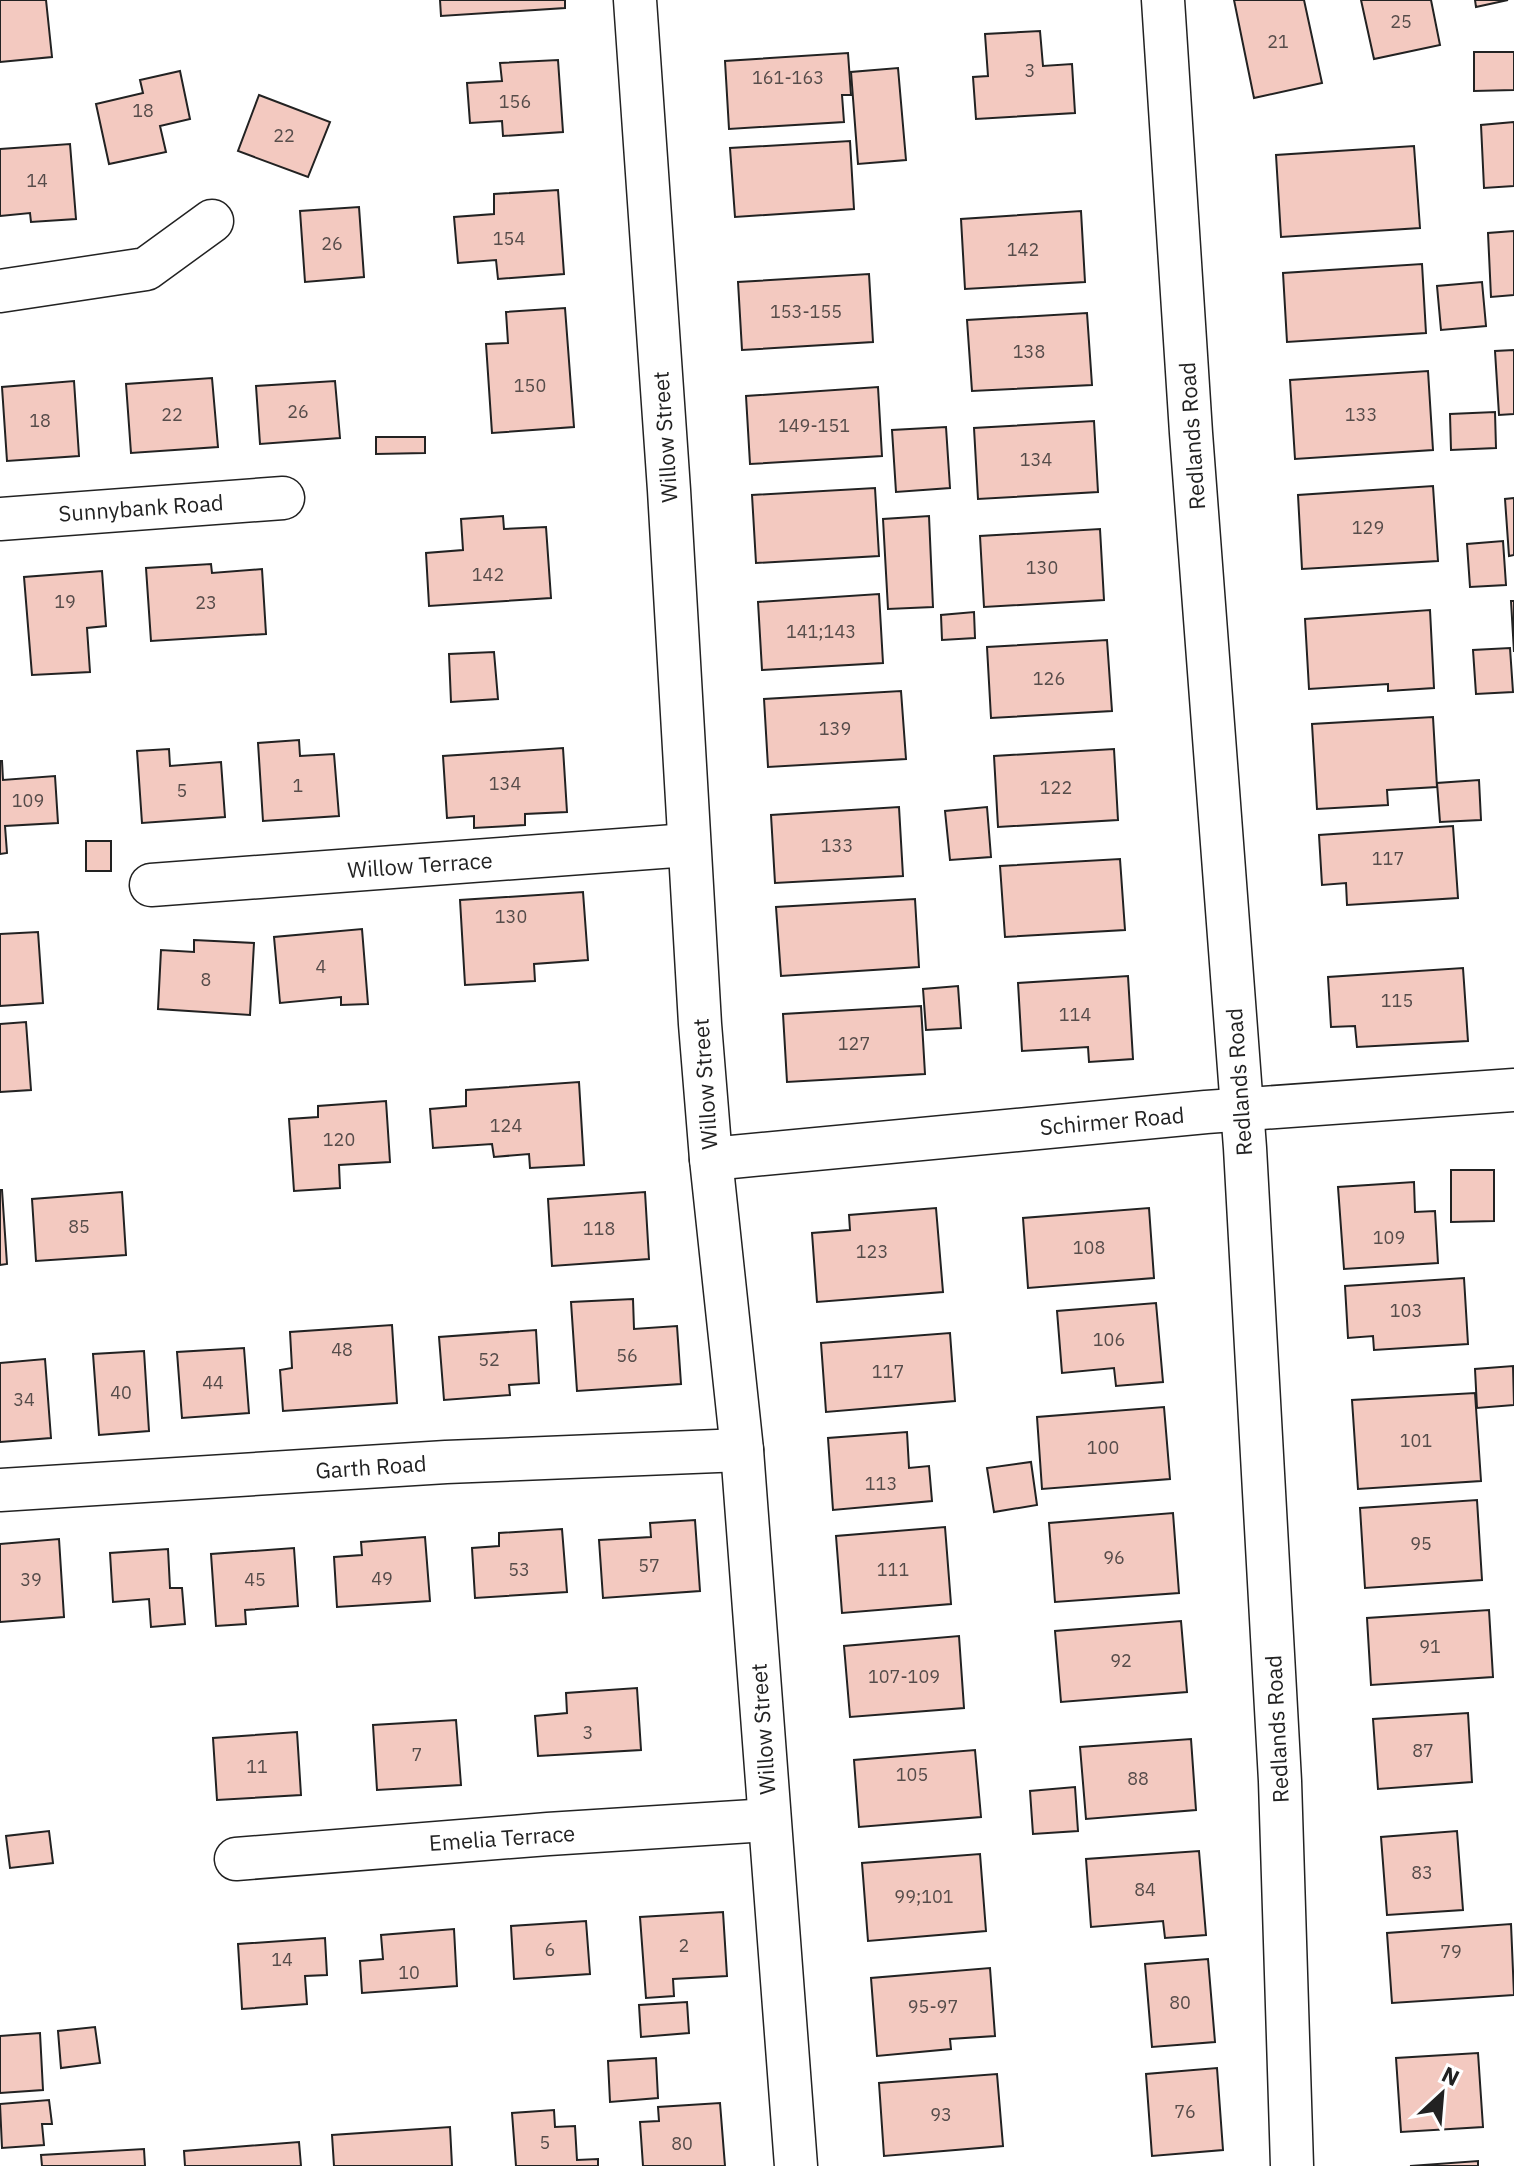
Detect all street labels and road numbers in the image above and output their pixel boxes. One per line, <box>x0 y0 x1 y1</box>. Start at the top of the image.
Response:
street label: Redlands Road <box>1172 361 1211 511</box>
street label: Willow Street <box>645 370 684 504</box>
street label: Sunnybank Road <box>57 487 225 528</box>
street label: Willow Terrace <box>346 845 493 884</box>
street label: Redlands Road <box>1219 1007 1258 1157</box>
street label: Willow Street <box>685 1017 724 1151</box>
street label: Schirmer Road <box>1038 1100 1185 1141</box>
street label: Garth Road <box>314 1448 427 1485</box>
street label: Redlands Road <box>1258 1654 1295 1804</box>
street label: Willow Street <box>743 1662 782 1796</box>
street label: Emelia Terrace <box>428 1818 576 1857</box>

